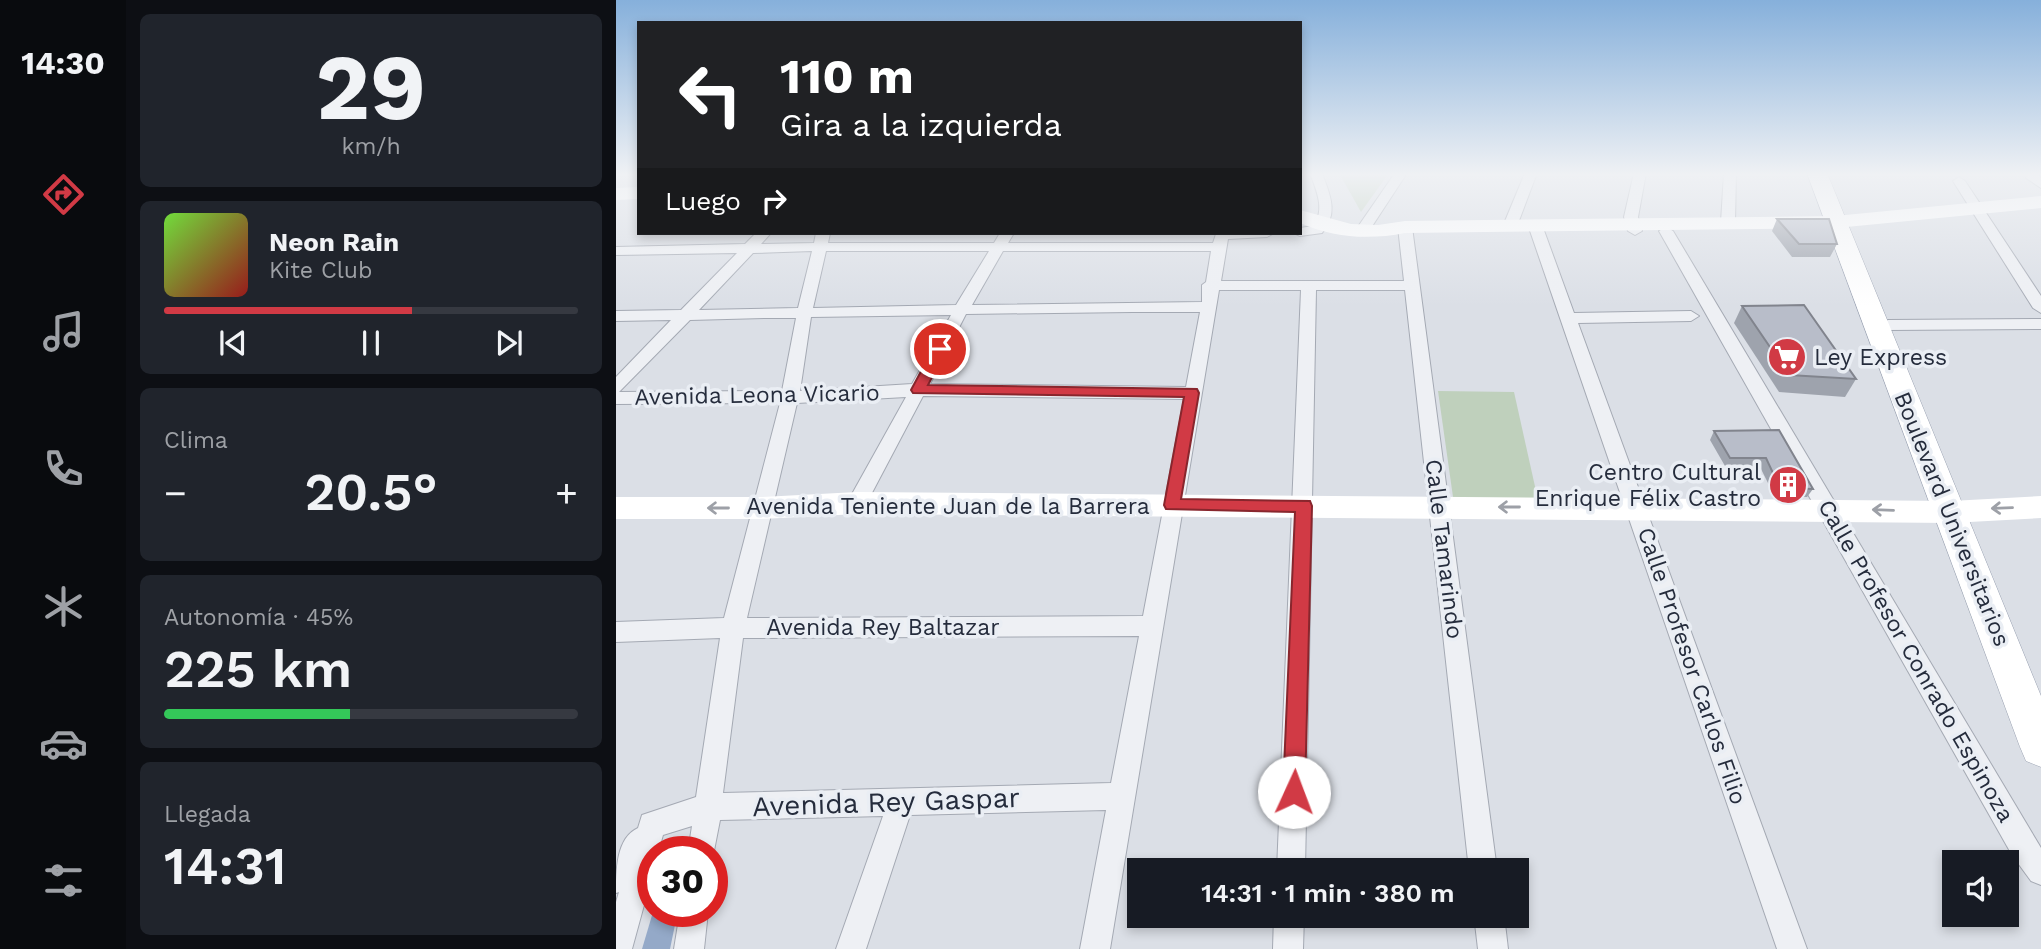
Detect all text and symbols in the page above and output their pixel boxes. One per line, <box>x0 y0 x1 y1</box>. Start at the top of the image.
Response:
text: 29 <box>316 34 426 141</box>
text: 14:30 <box>21 44 105 82</box>
text: 110 m <box>780 47 914 105</box>
icon: left <box>665 49 756 140</box>
text: Gira a la izquierda <box>780 106 1062 144</box>
text: km/h <box>341 133 401 160</box>
icon: directions <box>39 170 88 219</box>
icon: right <box>755 182 793 220</box>
text: Luego <box>665 186 741 216</box>
text: Neon Rain <box>269 227 399 257</box>
text: Kite Club <box>269 257 372 284</box>
icon: music <box>39 307 88 356</box>
pin <box>910 319 970 379</box>
icon: previous <box>214 324 252 362</box>
icon: pause <box>352 324 390 362</box>
icon: next <box>490 324 528 362</box>
icon: arrive <box>921 330 959 368</box>
supermarket icon: Ley Express <box>1766 336 1808 378</box>
place label: Ley Express <box>1814 344 1947 371</box>
street label: Avenida Leona Vicario <box>634 379 880 411</box>
street label: Boulevard Universitarios <box>1889 388 2015 650</box>
text: Clima <box>164 427 228 454</box>
icon: phone <box>39 444 88 493</box>
street label: Calle Tamarindo <box>1420 458 1468 640</box>
place label: Centro Cultural Enrique Félix Castro <box>1535 459 1761 512</box>
text: 20.5° <box>305 462 437 523</box>
building icon: Centro Cultural Enrique Félix Castro <box>1767 464 1809 506</box>
text: − <box>164 471 187 515</box>
text: + <box>555 471 578 515</box>
street label: Avenida Teniente Juan de la Barrera <box>746 493 1150 520</box>
street label: Calle Profesor Conrado Espinoza <box>1812 495 2020 827</box>
one-way arrow <box>1497 500 1520 514</box>
one-way arrow <box>707 501 730 515</box>
one-way arrow <box>1990 502 2013 515</box>
one-way arrow <box>1872 504 1895 517</box>
street label: Calle Profesor Carlos Filio <box>1632 524 1752 808</box>
icon: climate <box>39 582 88 631</box>
text: Autonomía · 45% <box>164 604 353 631</box>
street label: Avenida Rey Baltazar <box>766 614 1000 641</box>
text: 225 km <box>164 639 352 700</box>
icon: car <box>39 719 88 768</box>
position arrow <box>1257 755 1331 829</box>
street label: Avenida Rey Gaspar <box>752 781 1020 823</box>
text: Llegada <box>164 801 251 828</box>
text: 14:31 <box>164 836 286 897</box>
speed limit sign: 30 <box>637 836 728 927</box>
map controls <box>1942 850 2019 927</box>
button: sound <box>1942 850 2019 927</box>
icon: filters <box>39 856 88 905</box>
text: 14:31 · 1 min · 380 m <box>1201 878 1455 908</box>

